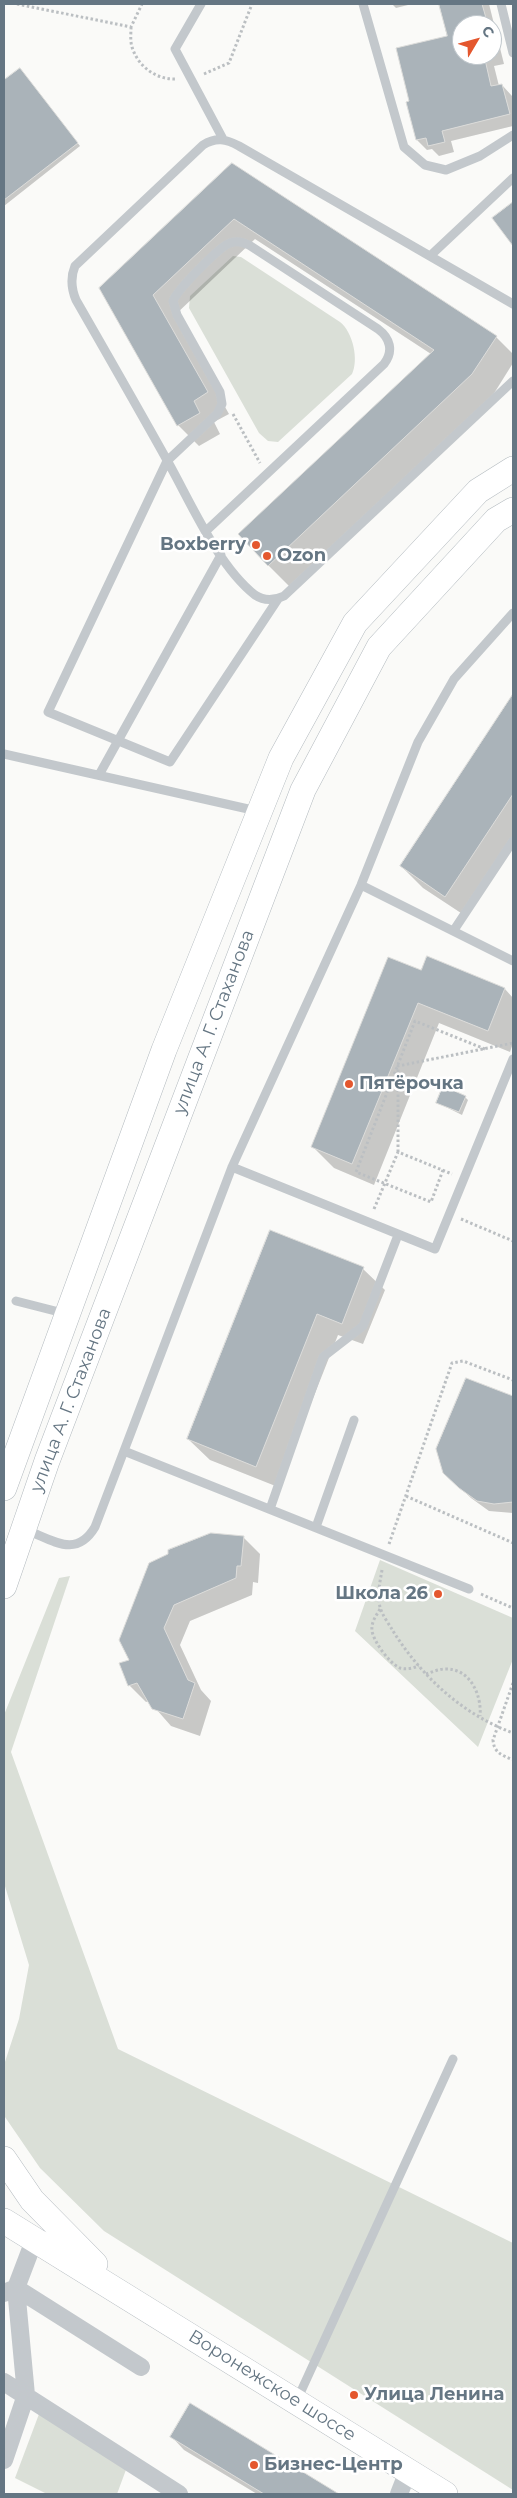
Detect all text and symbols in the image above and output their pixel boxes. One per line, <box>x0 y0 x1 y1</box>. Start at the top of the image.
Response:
north arrow <box>452 15 502 65</box>
text: С <box>478 22 498 41</box>
place label: Boxberry <box>160 534 246 556</box>
marker: Boxberry <box>250 539 262 551</box>
place label: Ozon <box>277 545 326 567</box>
marker: Ozon <box>261 550 273 562</box>
street label: улица А. Г. Стаханова <box>169 927 259 1117</box>
place label: Пятёрочка <box>359 1073 464 1095</box>
marker: Пятёрочка <box>343 1078 355 1090</box>
street label: улица А. Г. Стаханова <box>26 1305 116 1495</box>
place label: Школа 26 <box>335 1583 428 1605</box>
marker: Школа 26 <box>432 1588 444 1600</box>
street label: Воронежское шоссе <box>184 2326 360 2446</box>
place label: Улица Ленина <box>364 2384 504 2406</box>
marker: Улица Ленина <box>348 2389 360 2401</box>
place label: Бизнес-Центр <box>264 2454 403 2476</box>
marker: Бизнес-Центр <box>248 2459 260 2471</box>

